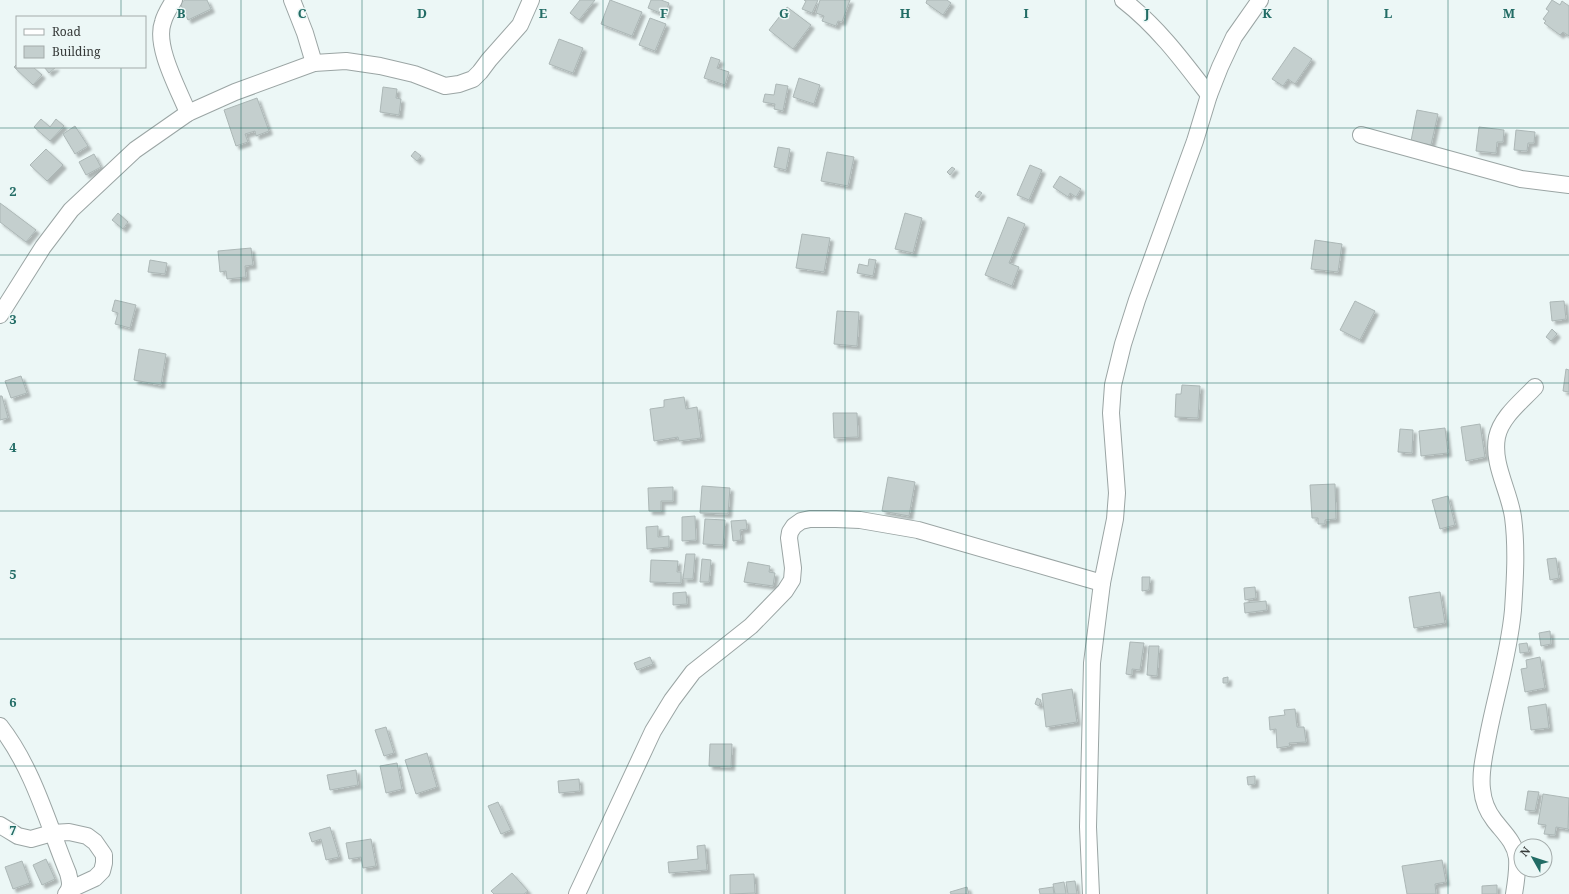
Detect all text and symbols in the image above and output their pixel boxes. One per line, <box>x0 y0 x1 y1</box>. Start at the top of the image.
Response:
text: B <box>177 4 186 22</box>
text: C <box>298 4 307 22</box>
text: D <box>417 4 427 22</box>
text: E <box>539 4 548 22</box>
text: F <box>660 4 668 22</box>
text: G <box>779 4 789 22</box>
text: H <box>900 4 911 22</box>
text: I <box>1023 4 1029 22</box>
text: J <box>1143 4 1150 22</box>
text: K <box>1262 4 1272 22</box>
text: L <box>1384 4 1393 22</box>
text: M <box>1503 4 1516 22</box>
legend <box>16 16 146 68</box>
text: Road <box>52 23 82 40</box>
text: Building <box>52 43 101 60</box>
text: 2 <box>9 182 17 200</box>
text: 3 <box>9 310 17 328</box>
text: 4 <box>9 438 17 456</box>
text: 5 <box>9 565 17 583</box>
text: 6 <box>9 693 17 711</box>
text: 7 <box>9 821 17 839</box>
north arrow <box>1513 838 1553 878</box>
text: N <box>1516 843 1534 859</box>

